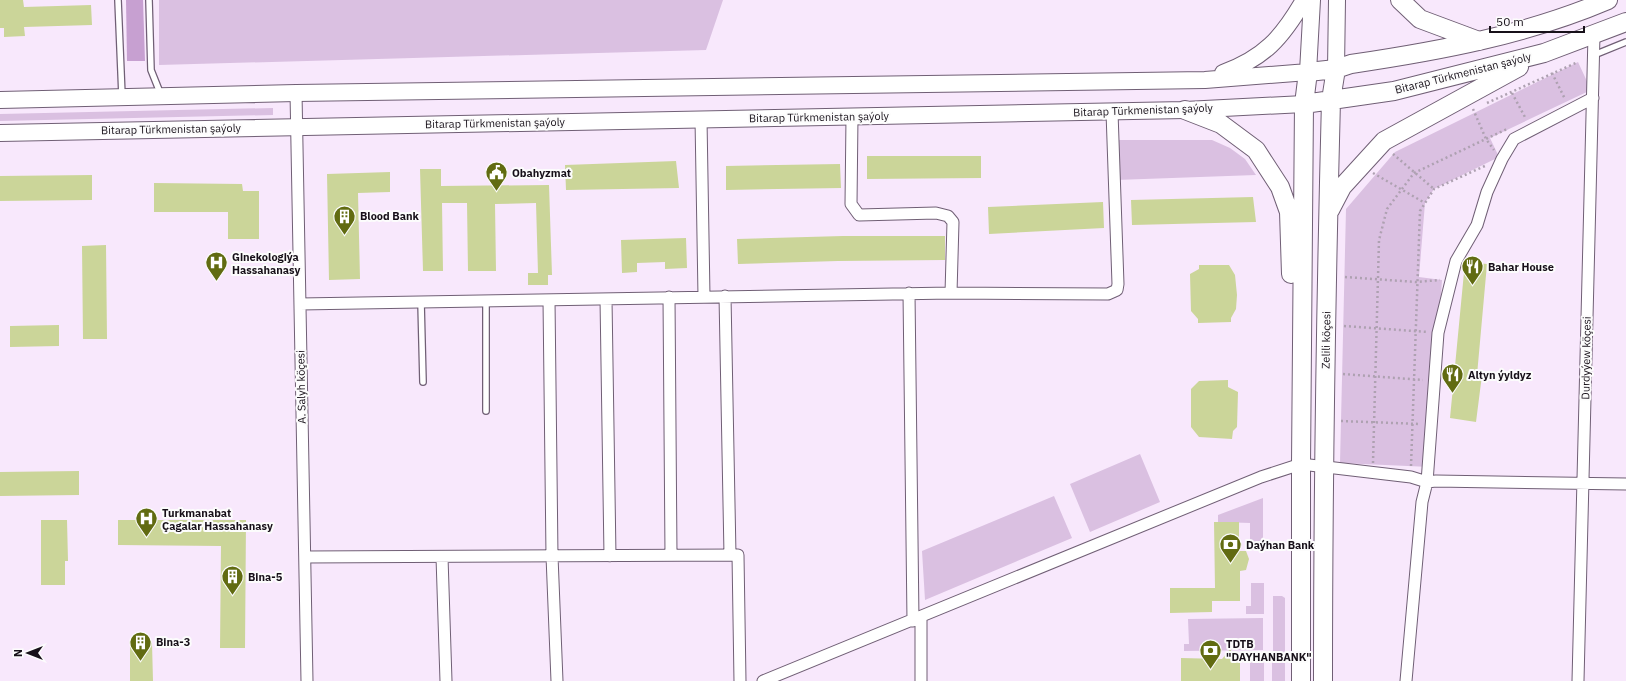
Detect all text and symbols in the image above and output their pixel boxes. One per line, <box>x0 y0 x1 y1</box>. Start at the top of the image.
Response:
scale bar <box>1490 8 1584 34</box>
text: 50 m <box>1496 14 1524 29</box>
street label: Bitarap Türkmenistan şaýoly <box>1393 49 1533 97</box>
street label: Bitarap Türkmenistan şaýoly <box>1073 101 1214 119</box>
street label: Bitarap Türkmenistan şaýoly <box>749 109 890 125</box>
street label: Bitarap Türkmenistan şaýoly <box>425 115 566 131</box>
street label: Bitarap Türkmenistan şaýoly <box>101 121 242 137</box>
public building icon: Obahyzmat <box>484 160 510 193</box>
place label: Obahyzmat <box>512 166 571 180</box>
building icon: Blood Bank <box>331 203 357 236</box>
place label: Blood Bank <box>360 209 420 223</box>
hospital icon: Ginekologiýa Hassahanasy <box>203 250 229 283</box>
place label: Ginekologiýa Hassahanasy <box>232 250 301 277</box>
restaurant icon: Bahar House <box>1460 254 1486 287</box>
place label: Bahar House <box>1488 260 1554 274</box>
street label: Zelili köçesi <box>1318 311 1334 369</box>
street label: Durdyýew köçesi <box>1578 316 1594 400</box>
street label: A. Salyh köçesi <box>293 350 309 424</box>
restaurant icon: Altyn ýyldyz <box>1440 362 1466 395</box>
place label: Altyn ýyldyz <box>1468 368 1532 382</box>
hospital icon: Turkmanabat Çagalar Hassahanasy <box>133 506 159 539</box>
place label: Turkmanabat Çagalar Hassahanasy <box>162 506 273 533</box>
bank icon: Daýhan Bank <box>1218 532 1244 565</box>
place label: Daýhan Bank <box>1246 538 1315 552</box>
building icon: Bina-5 <box>220 564 246 597</box>
place label: Bina-5 <box>248 570 283 584</box>
building icon: Bina-3 <box>128 629 154 662</box>
north arrow <box>8 633 48 673</box>
place label: Bina-3 <box>156 635 190 649</box>
bank icon: TDTB "DAYHANBANK" <box>1198 637 1224 670</box>
place label: TDTB "DAYHANBANK" <box>1226 637 1312 664</box>
text: N <box>11 649 25 657</box>

